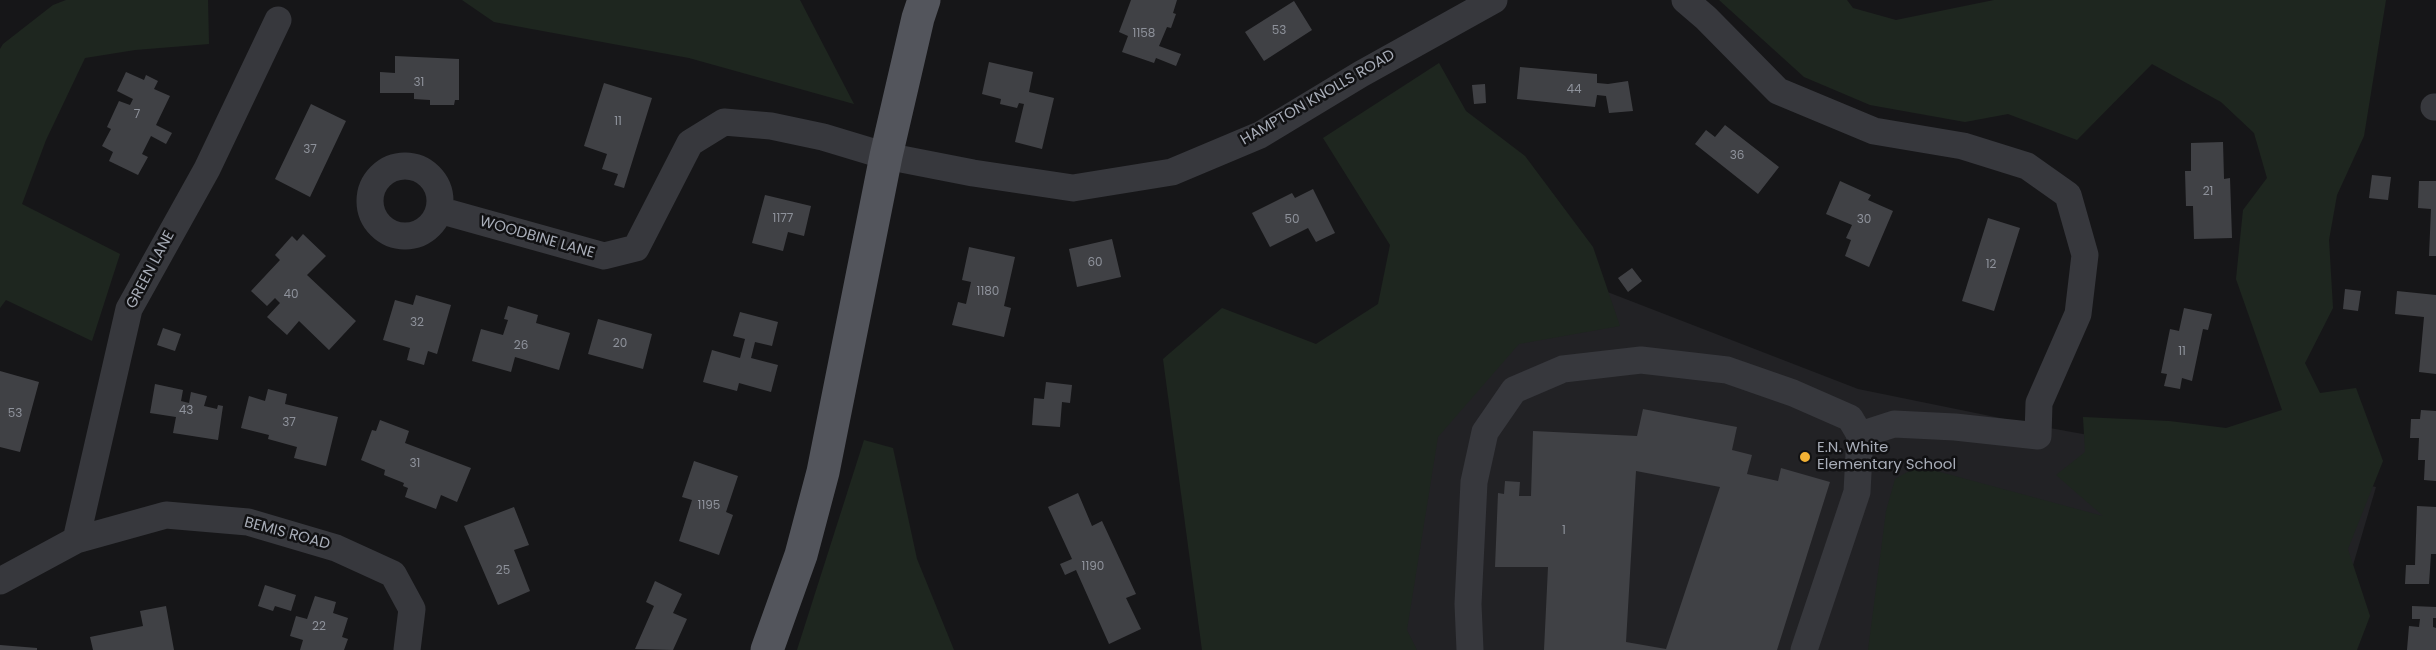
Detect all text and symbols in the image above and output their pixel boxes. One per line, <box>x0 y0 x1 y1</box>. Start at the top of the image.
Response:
house number: 53 <box>1272 24 1286 38</box>
house number: 1158 <box>1133 27 1155 41</box>
street label: HAMPTON KNOLLS ROAD <box>1238 46 1398 150</box>
house number: 31 <box>414 76 424 90</box>
house number: 44 <box>1566 83 1582 97</box>
house number: 7 <box>134 108 140 122</box>
house number: 11 <box>614 115 622 129</box>
house number: 37 <box>303 143 317 157</box>
house number: 36 <box>1730 149 1744 163</box>
house number: 21 <box>2203 185 2213 199</box>
house number: 1177 <box>773 212 793 226</box>
street label: WOODBINE LANE <box>477 213 597 263</box>
house number: 50 <box>1284 213 1300 227</box>
house number: 30 <box>1857 213 1871 227</box>
street label: GREEN LANE <box>123 228 179 312</box>
house number: 60 <box>1087 256 1103 270</box>
house number: 12 <box>1986 258 1996 272</box>
house number: 1180 <box>977 285 999 299</box>
house number: 40 <box>283 288 299 302</box>
house number: 32 <box>410 316 424 330</box>
house number: 20 <box>613 337 627 351</box>
house number: 26 <box>514 339 528 353</box>
house number: 11 <box>2178 345 2186 359</box>
house number: 43 <box>179 404 193 418</box>
house number: 53 <box>8 407 22 421</box>
house number: 37 <box>282 416 296 430</box>
place label: E.N. White Elementary School <box>1817 439 1956 474</box>
marker: E.N. White Elementary School <box>1798 450 1812 464</box>
house number: 31 <box>410 457 420 471</box>
house number: 1195 <box>698 499 720 513</box>
street label: BEMIS ROAD <box>242 514 332 554</box>
house number: 1 <box>1562 524 1566 538</box>
house number: 1190 <box>1082 560 1104 574</box>
house number: 25 <box>496 564 510 578</box>
house number: 22 <box>312 620 326 634</box>

